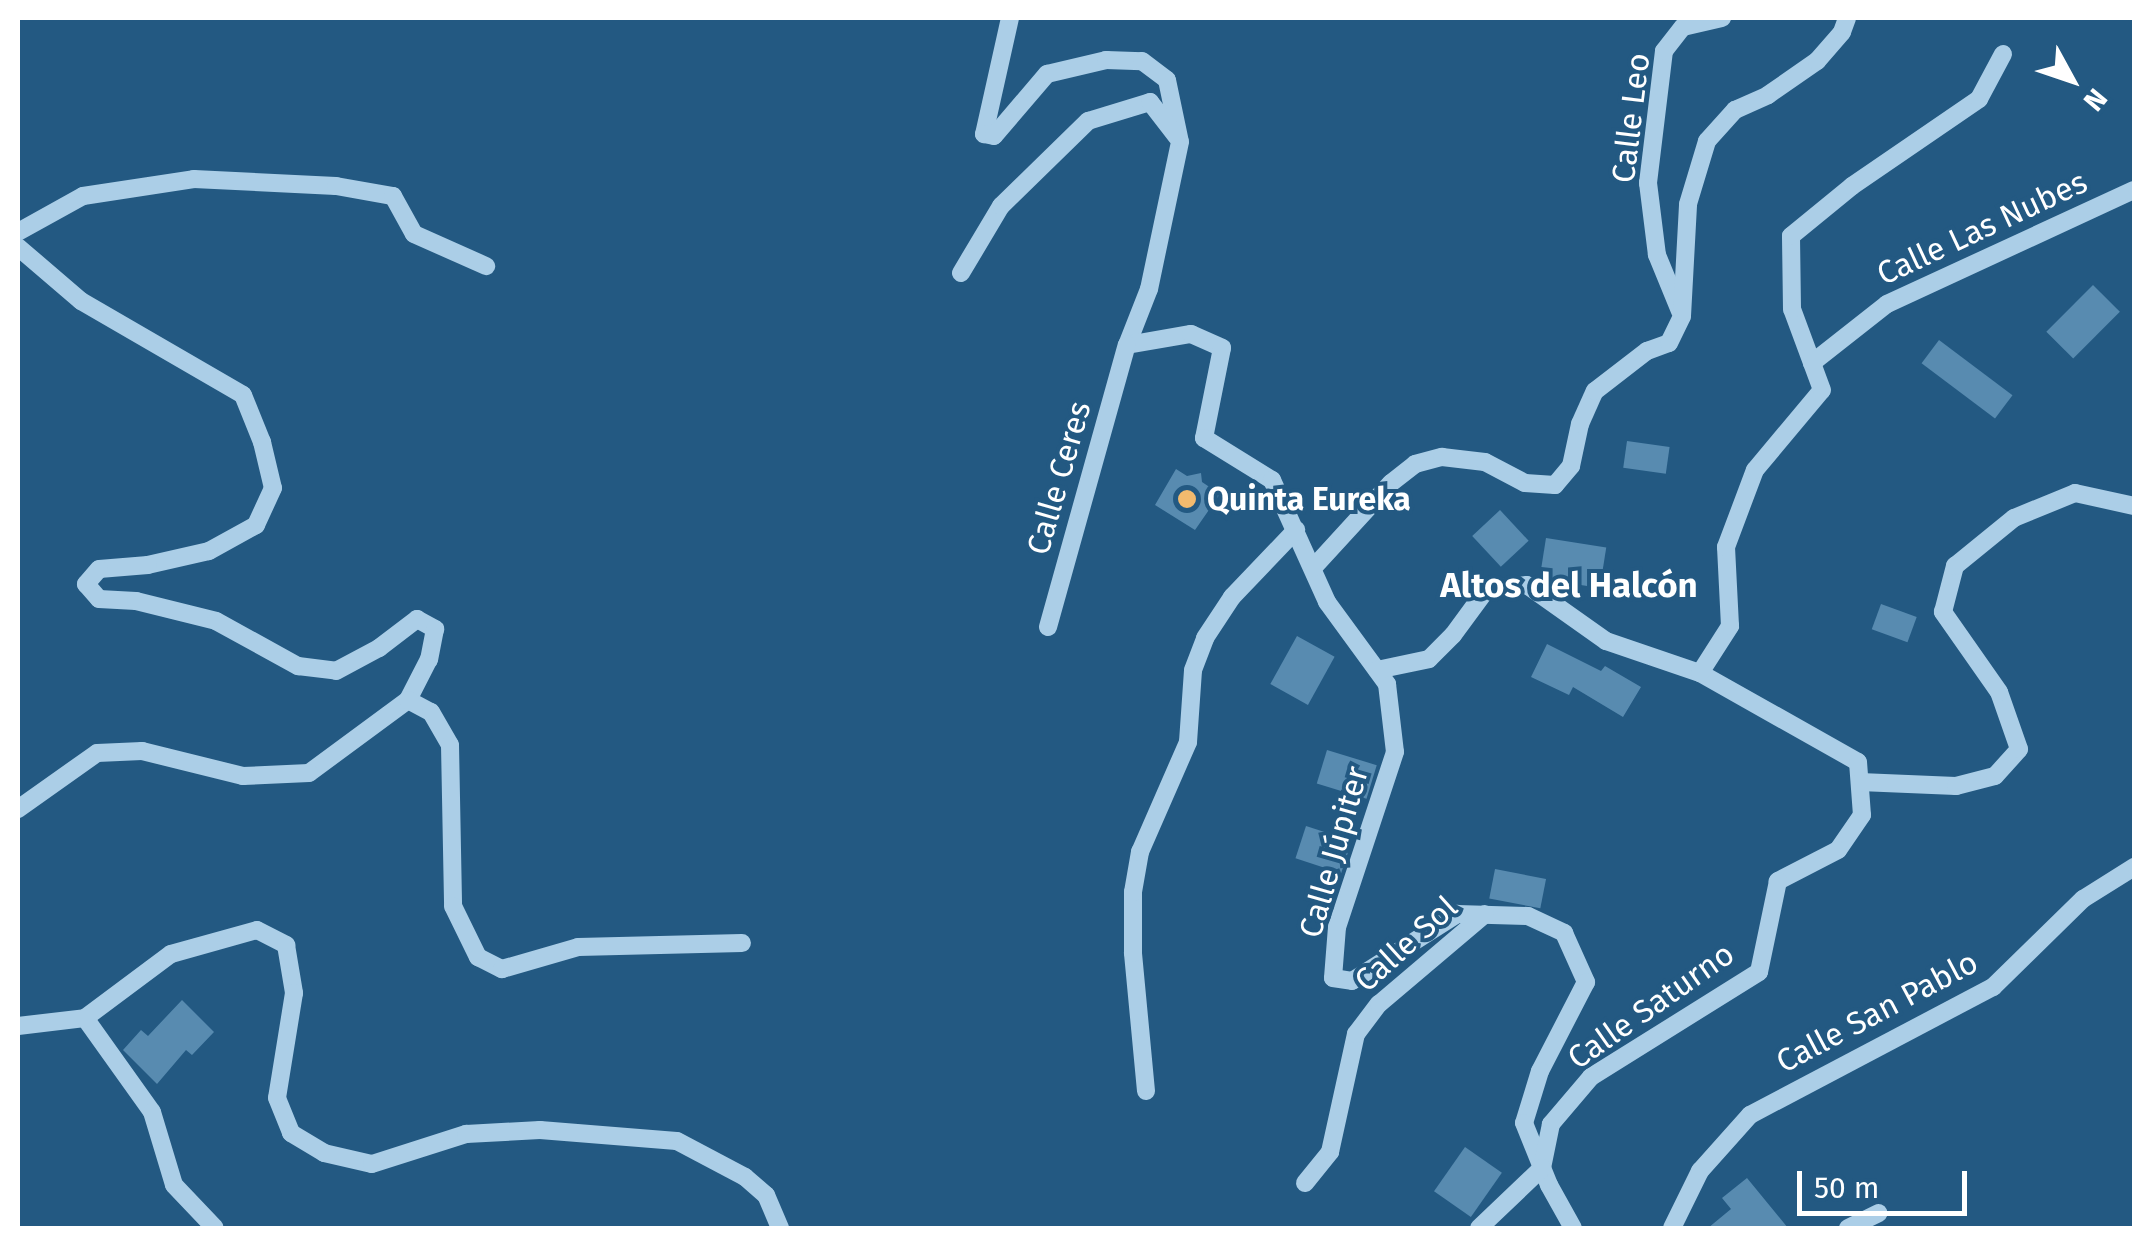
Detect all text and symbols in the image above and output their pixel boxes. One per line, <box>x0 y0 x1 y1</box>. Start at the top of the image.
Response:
north arrow <box>2022 30 2122 130</box>
street label: Calle Leo <box>1604 51 1658 185</box>
text: N <box>2077 82 2114 117</box>
street label: Calle Las Nubes <box>1871 163 2093 293</box>
street label: Calle Ceres <box>1019 397 1099 559</box>
place label: Quinta Eureka <box>1207 480 1411 518</box>
marker: Quinta Eureka <box>1176 488 1198 510</box>
district label: Altos del Halcón <box>1440 564 1698 606</box>
street label: Calle Júpiter <box>1291 762 1377 942</box>
street label: Calle Sol <box>1347 888 1465 1000</box>
street label: Calle Saturno <box>1561 935 1741 1077</box>
street label: Calle San Pablo <box>1770 943 1984 1081</box>
scale bar <box>1802 1151 1972 1213</box>
text: 50 m <box>1814 1170 1879 1206</box>

